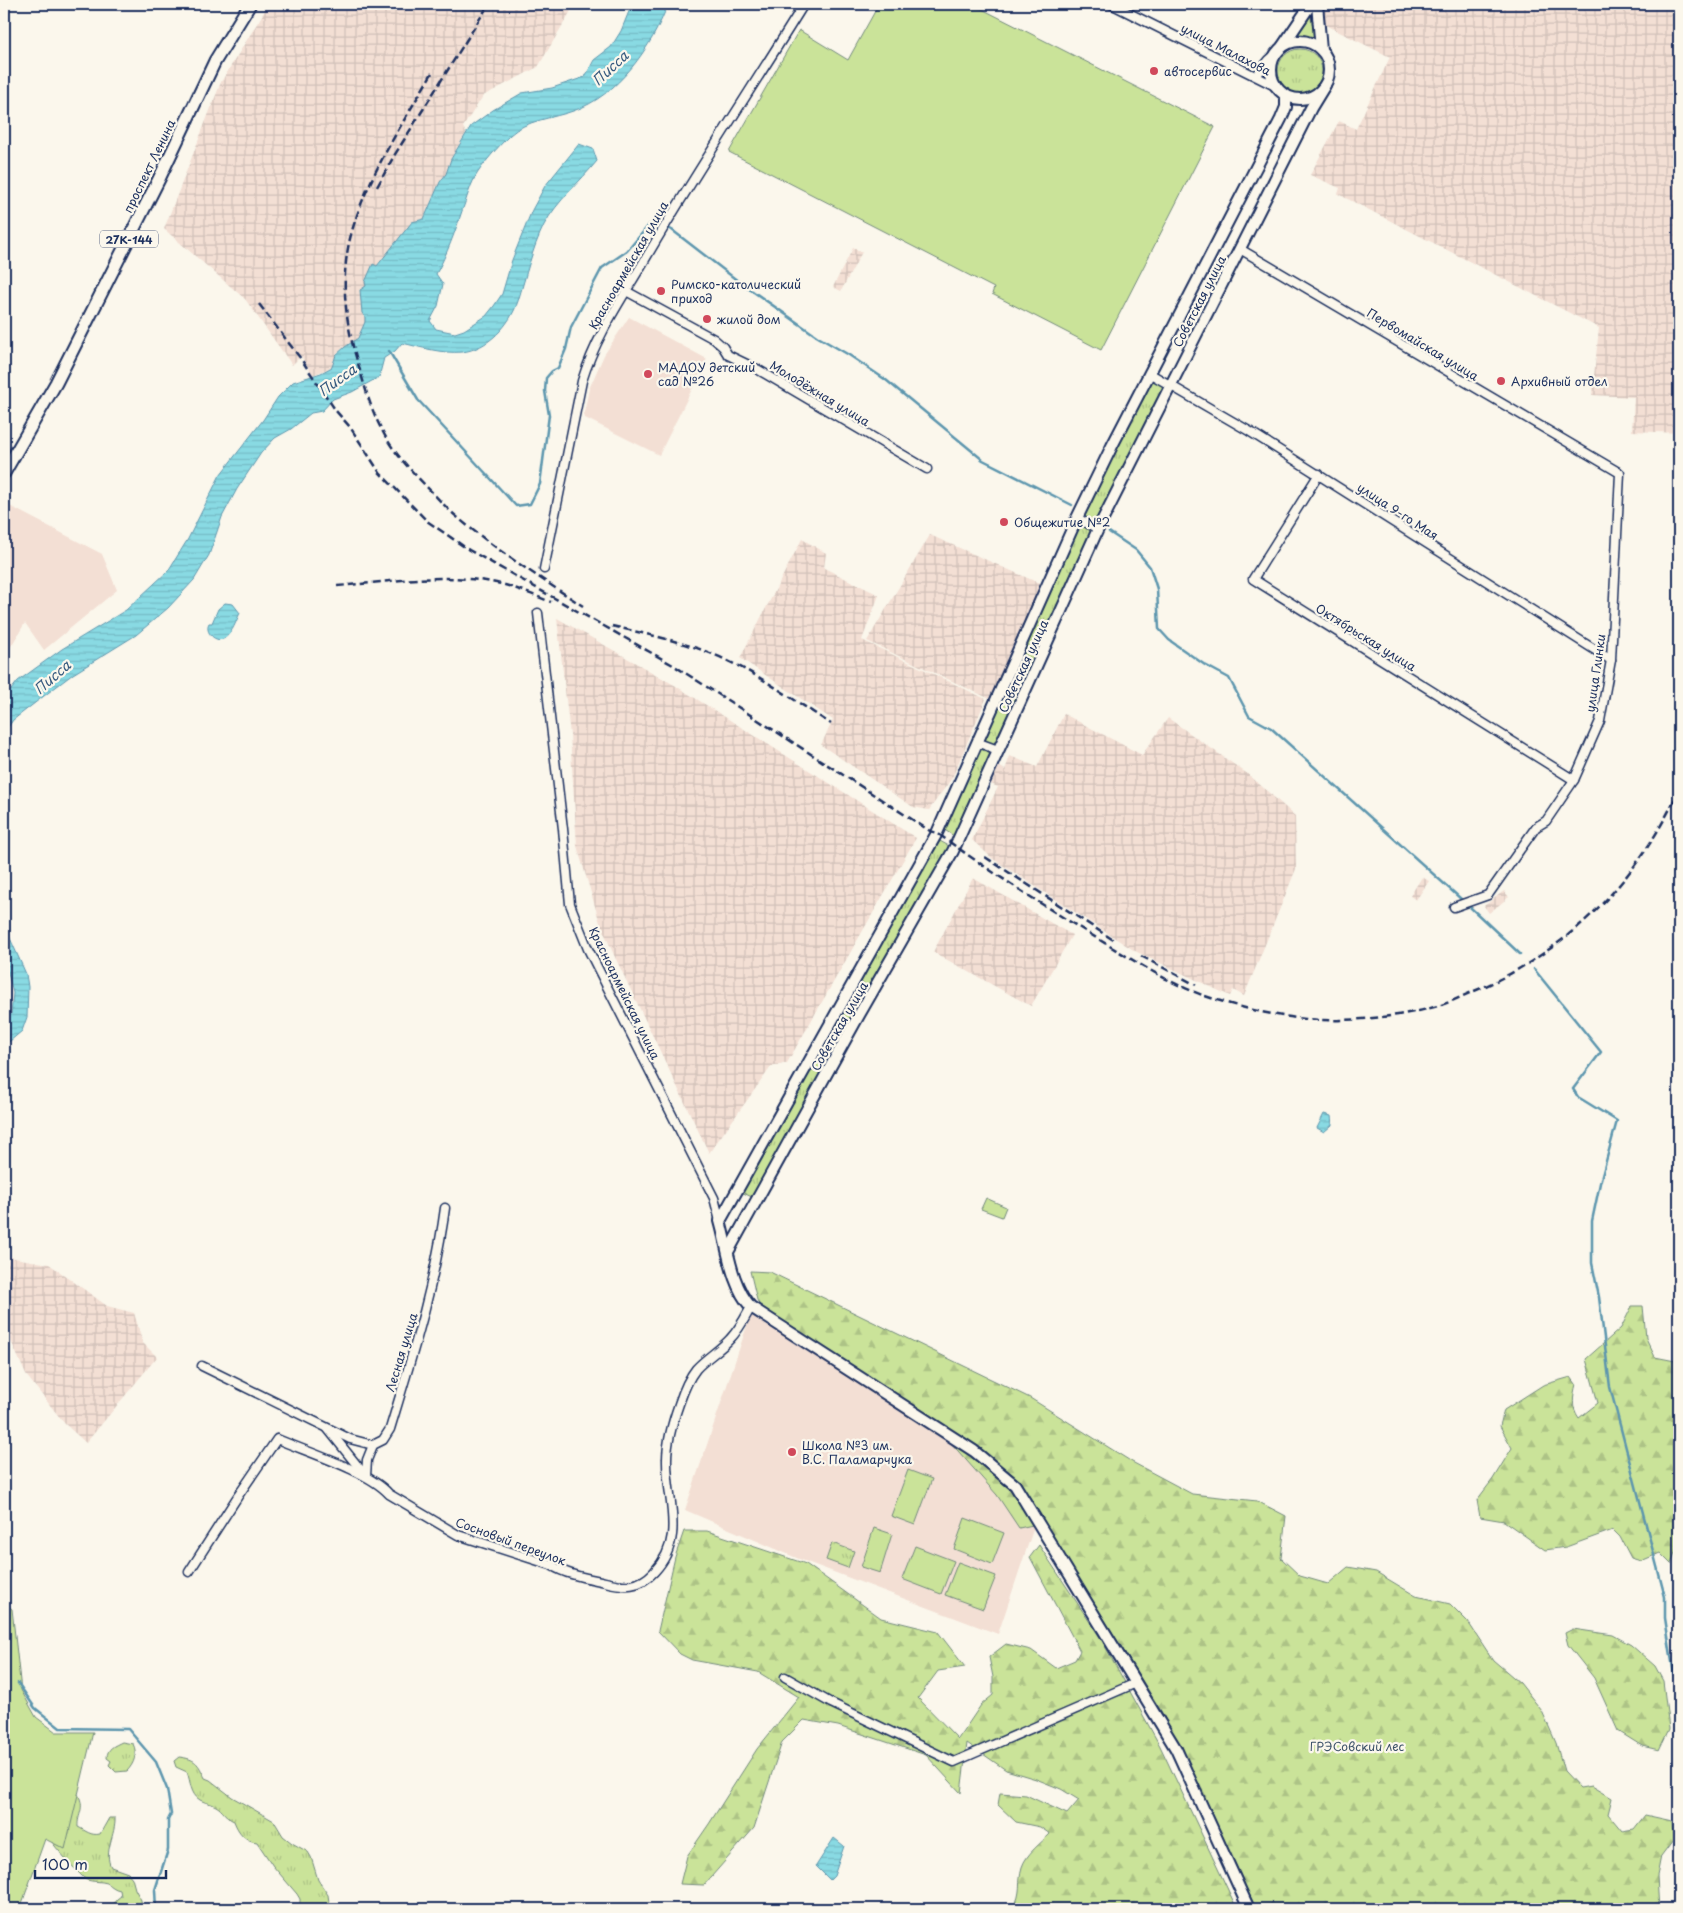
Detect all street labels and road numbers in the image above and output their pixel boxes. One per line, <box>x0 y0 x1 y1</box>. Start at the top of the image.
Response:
street label: улица Малахова <box>1178 19 1275 80</box>
street label: проспект Ленина <box>119 116 180 216</box>
street label: Красноармейская улица <box>584 197 672 333</box>
road number: 27К-144 <box>100 230 158 248</box>
street label: Советская улица <box>1168 252 1230 350</box>
street label: Первомайская улица <box>1364 304 1483 385</box>
street label: Молодёжная улица <box>767 356 874 430</box>
street label: улица 9-го Мая <box>1354 478 1442 544</box>
street label: Октябрьская улица <box>1312 599 1420 675</box>
street label: Советская улица <box>994 616 1053 715</box>
street label: улица Глинки <box>1581 633 1609 713</box>
street label: Красноармейская улица <box>585 924 665 1063</box>
street label: Советская улица <box>806 977 872 1074</box>
street label: Лесная улица <box>380 1310 422 1394</box>
street label: Сосновый переулок <box>453 1513 570 1570</box>

